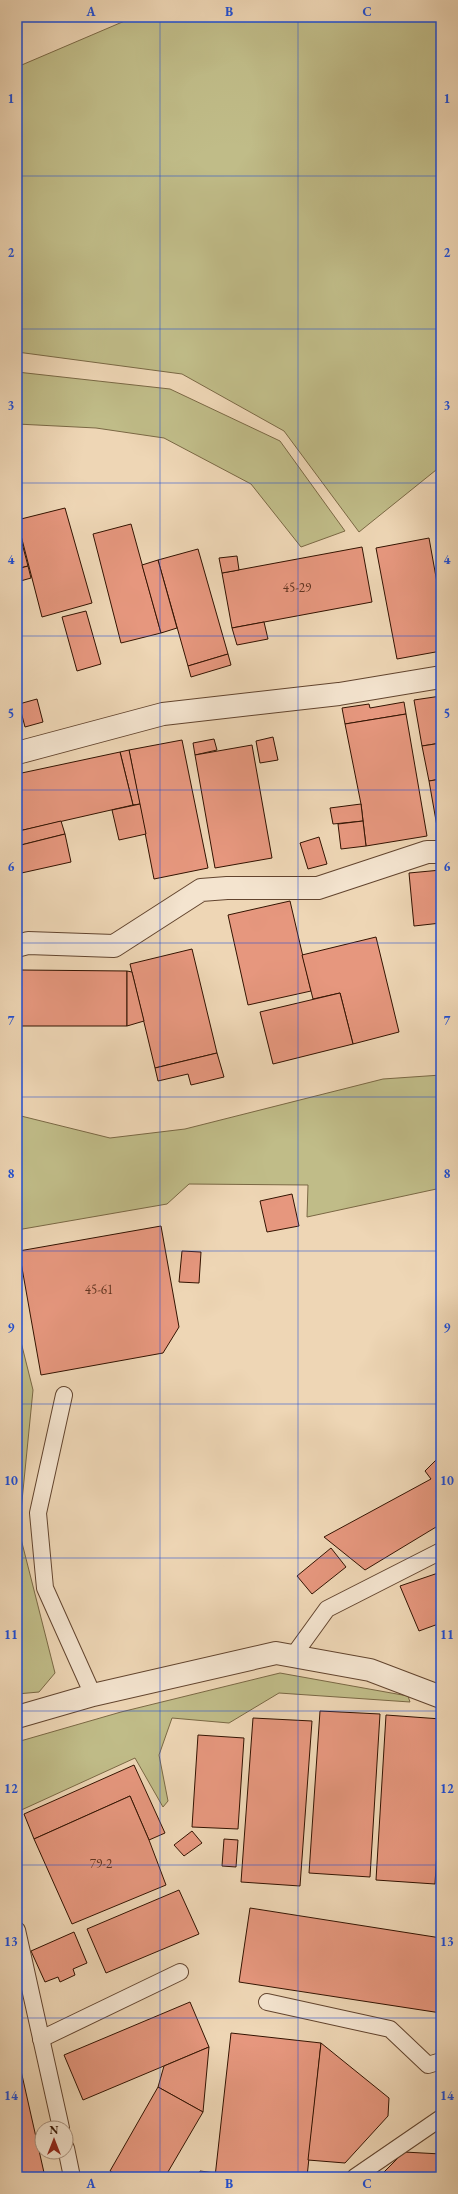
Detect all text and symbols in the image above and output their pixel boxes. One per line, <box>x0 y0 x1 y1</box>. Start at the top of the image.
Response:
text: A <box>85 3 96 20</box>
text: B <box>225 3 233 20</box>
text: C <box>362 3 372 20</box>
text: 1 <box>8 90 15 107</box>
text: 1 <box>444 90 451 107</box>
text: 2 <box>8 244 15 261</box>
text: 2 <box>444 244 451 261</box>
text: 3 <box>8 397 15 414</box>
text: 3 <box>444 397 451 414</box>
text: 4 <box>8 551 15 568</box>
text: 4 <box>444 551 451 568</box>
house number: 45-29 <box>283 579 312 596</box>
text: 5 <box>8 705 14 722</box>
text: 5 <box>444 705 450 722</box>
text: 6 <box>8 858 15 875</box>
text: 6 <box>444 858 451 875</box>
text: 7 <box>8 1012 15 1029</box>
text: 7 <box>444 1012 451 1029</box>
text: 8 <box>8 1165 15 1182</box>
text: 8 <box>444 1165 451 1182</box>
house number: 45-61 <box>85 1281 113 1298</box>
text: 9 <box>8 1319 15 1336</box>
text: 9 <box>444 1319 451 1336</box>
text: 10 <box>4 1472 18 1489</box>
text: 10 <box>440 1472 454 1489</box>
text: 11 <box>4 1626 18 1643</box>
text: 11 <box>440 1626 454 1643</box>
text: 12 <box>4 1780 18 1797</box>
text: 12 <box>440 1780 454 1797</box>
house number: 79-2 <box>90 1855 113 1872</box>
text: 13 <box>4 1933 18 1950</box>
text: 13 <box>440 1933 454 1950</box>
text: 14 <box>4 2087 18 2104</box>
text: 14 <box>440 2087 454 2104</box>
north arrow <box>34 2120 74 2160</box>
text: N <box>50 2123 59 2137</box>
text: A <box>85 2175 96 2192</box>
text: B <box>225 2175 233 2192</box>
text: C <box>362 2175 372 2192</box>

